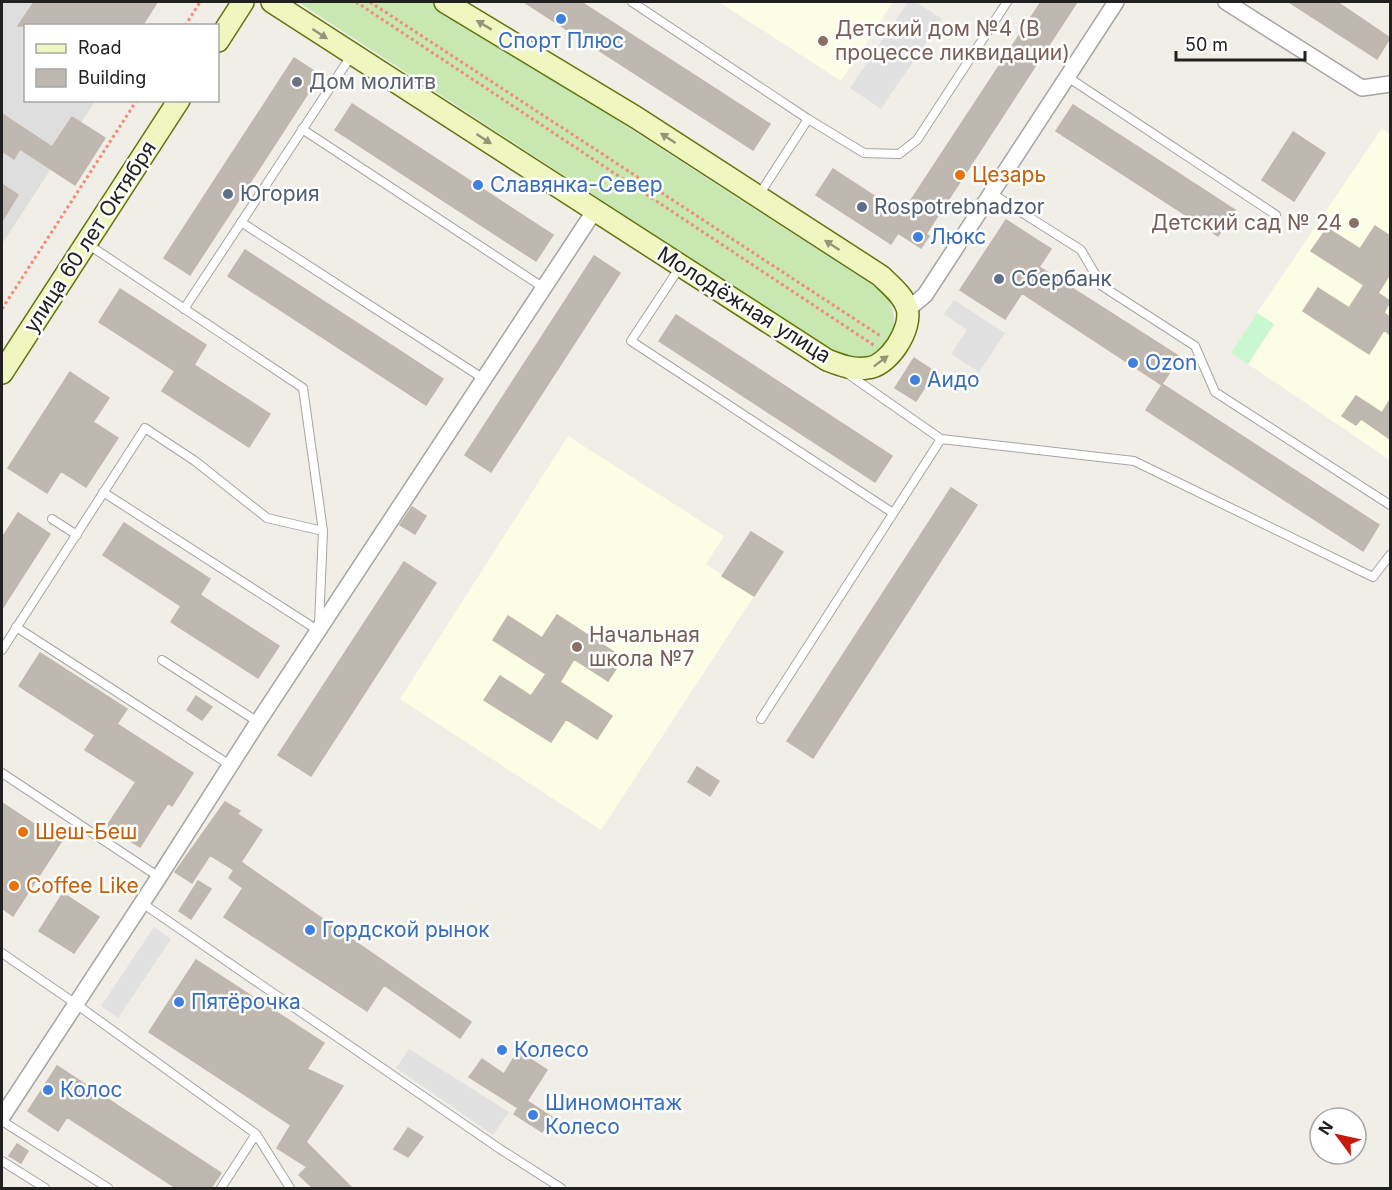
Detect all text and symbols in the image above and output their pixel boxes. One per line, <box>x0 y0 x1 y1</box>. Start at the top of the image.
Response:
marker: Спорт Плюс <box>554 12 568 26</box>
place label: Детский дом №4 (В процессе ликвидации) <box>835 16 1070 65</box>
one-way arrow <box>476 20 492 31</box>
legend <box>24 24 219 102</box>
scale bar <box>1176 24 1305 62</box>
one-way arrow <box>312 28 329 39</box>
place label: Спорт Плюс <box>498 28 624 53</box>
marker: Детский дом №4 (В процессе ликвидации) <box>816 34 830 48</box>
text: 50 m <box>1185 34 1228 55</box>
text: Road <box>78 37 121 58</box>
text: Building <box>78 67 146 88</box>
place label: Дом молитв <box>309 69 436 94</box>
marker: Дом молитв <box>290 75 304 89</box>
one-way arrow <box>476 133 492 145</box>
one-way arrow <box>660 133 676 144</box>
street label: улица 60 лет Октября <box>18 136 161 337</box>
place label: Цезарь <box>972 162 1046 187</box>
marker: Цезарь <box>953 168 967 182</box>
place label: Славянка-Север <box>490 172 663 197</box>
marker: Славянка-Север <box>471 178 485 192</box>
place label: Югория <box>240 181 320 206</box>
marker: Югория <box>221 187 235 201</box>
place label: Rospotrebnadzor <box>874 194 1045 219</box>
marker: Rospotrebnadzor <box>855 200 869 214</box>
place label: Детский сад № 24 <box>1151 210 1342 235</box>
marker: Детский сад № 24 <box>1347 216 1361 230</box>
place label: Люкс <box>930 224 986 249</box>
marker: Люкс <box>911 230 925 244</box>
one-way arrow <box>824 239 840 250</box>
street label: Молодёжная улица <box>653 241 836 368</box>
place label: Сбербанк <box>1011 266 1113 291</box>
marker: Сбербанк <box>992 272 1006 286</box>
place label: Ozon <box>1145 350 1197 375</box>
one-way arrow <box>873 355 889 367</box>
marker: Ozon <box>1126 356 1140 370</box>
place label: Аидо <box>927 367 980 392</box>
marker: Аидо <box>908 373 922 387</box>
place label: Начальная школа №7 <box>589 622 700 671</box>
marker: Начальная школа №7 <box>570 640 584 654</box>
place label: Шеш-Беш <box>35 819 137 844</box>
marker: Шеш-Беш <box>16 825 30 839</box>
place label: Coffee Like <box>26 873 139 898</box>
marker: Coffee Like <box>7 879 21 893</box>
place label: Гордской рынок <box>322 917 490 942</box>
marker: Гордской рынок <box>303 923 317 937</box>
place label: Пятёрочка <box>191 989 301 1014</box>
marker: Пятёрочка <box>172 995 186 1009</box>
place label: Колесо <box>514 1037 589 1062</box>
marker: Колесо <box>495 1043 509 1057</box>
place label: Колос <box>60 1077 123 1102</box>
marker: Колос <box>41 1083 55 1097</box>
place label: Шиномонтаж Колесо <box>545 1090 682 1139</box>
north arrow <box>1308 1106 1368 1166</box>
marker: Шиномонтаж Колесо <box>526 1108 540 1122</box>
text: N <box>1314 1117 1337 1138</box>

